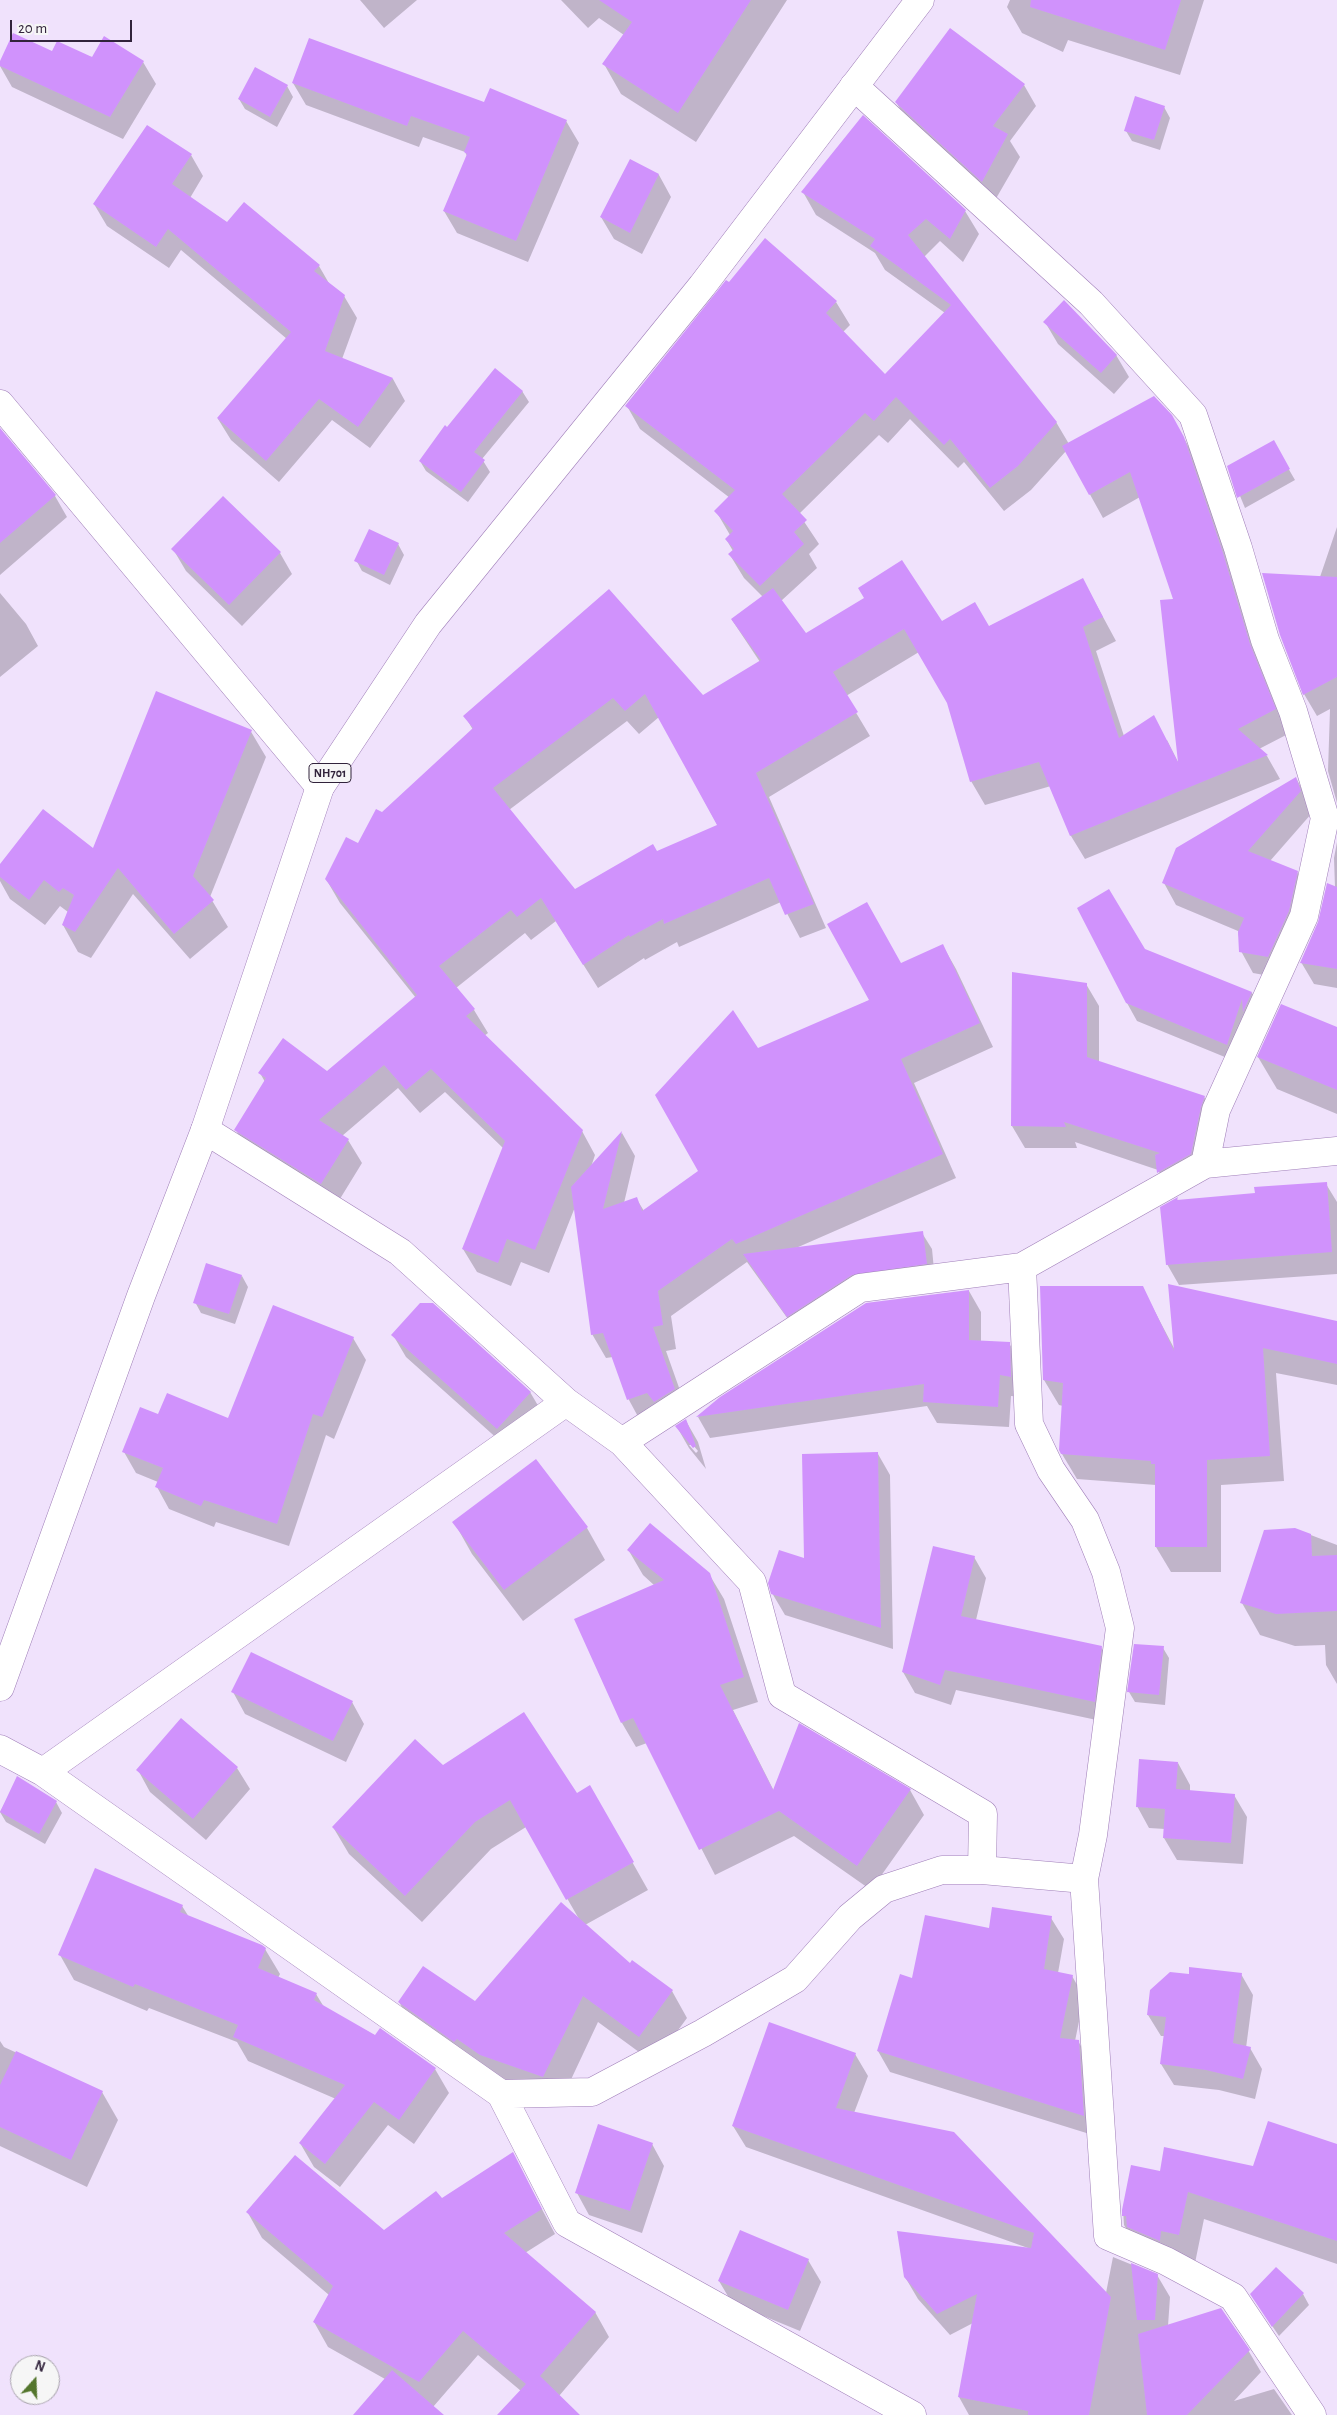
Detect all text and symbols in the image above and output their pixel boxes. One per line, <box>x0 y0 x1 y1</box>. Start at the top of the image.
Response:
scale bar <box>12 10 135 42</box>
text: 20 m <box>18 21 47 36</box>
road number: NH701 <box>309 764 351 782</box>
north arrow <box>10 2355 60 2405</box>
text: N <box>33 2359 47 2375</box>

